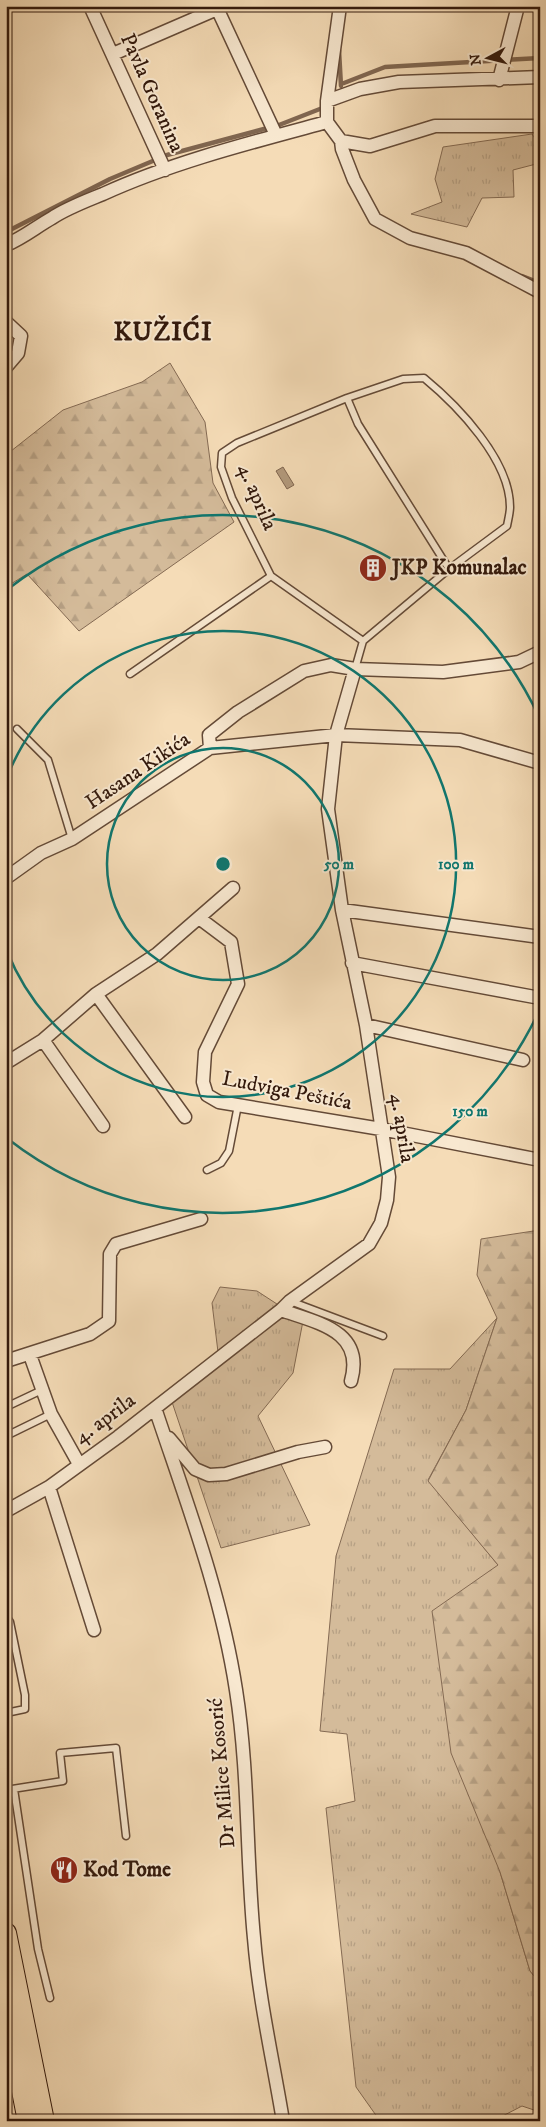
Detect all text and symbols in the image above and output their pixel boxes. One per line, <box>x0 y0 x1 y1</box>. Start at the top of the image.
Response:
street label: Pavla Goranina <box>114 29 190 157</box>
north arrow <box>464 32 514 82</box>
text: N <box>466 52 486 66</box>
district label: KUŽIĆI <box>113 315 213 349</box>
street label: 4. aprila <box>231 460 283 534</box>
building icon: JKP Komunalac <box>358 553 388 583</box>
place label: JKP Komunalac <box>390 555 527 581</box>
street label: Hasana Kikića <box>81 726 195 816</box>
centre of rings <box>214 855 232 873</box>
text: 50 m <box>323 855 355 874</box>
text: 100 m <box>438 855 475 874</box>
street label: Ludviga Peštića <box>220 1066 354 1116</box>
street label: 4. aprila <box>384 1091 420 1165</box>
text: 150 m <box>452 1102 488 1121</box>
street label: 4. aprila <box>69 1388 141 1450</box>
street label: Dr Milice Kosorić <box>202 1697 242 1849</box>
restaurant icon: Kod Tome <box>49 1855 79 1885</box>
place label: Kod Tome <box>83 1857 171 1883</box>

